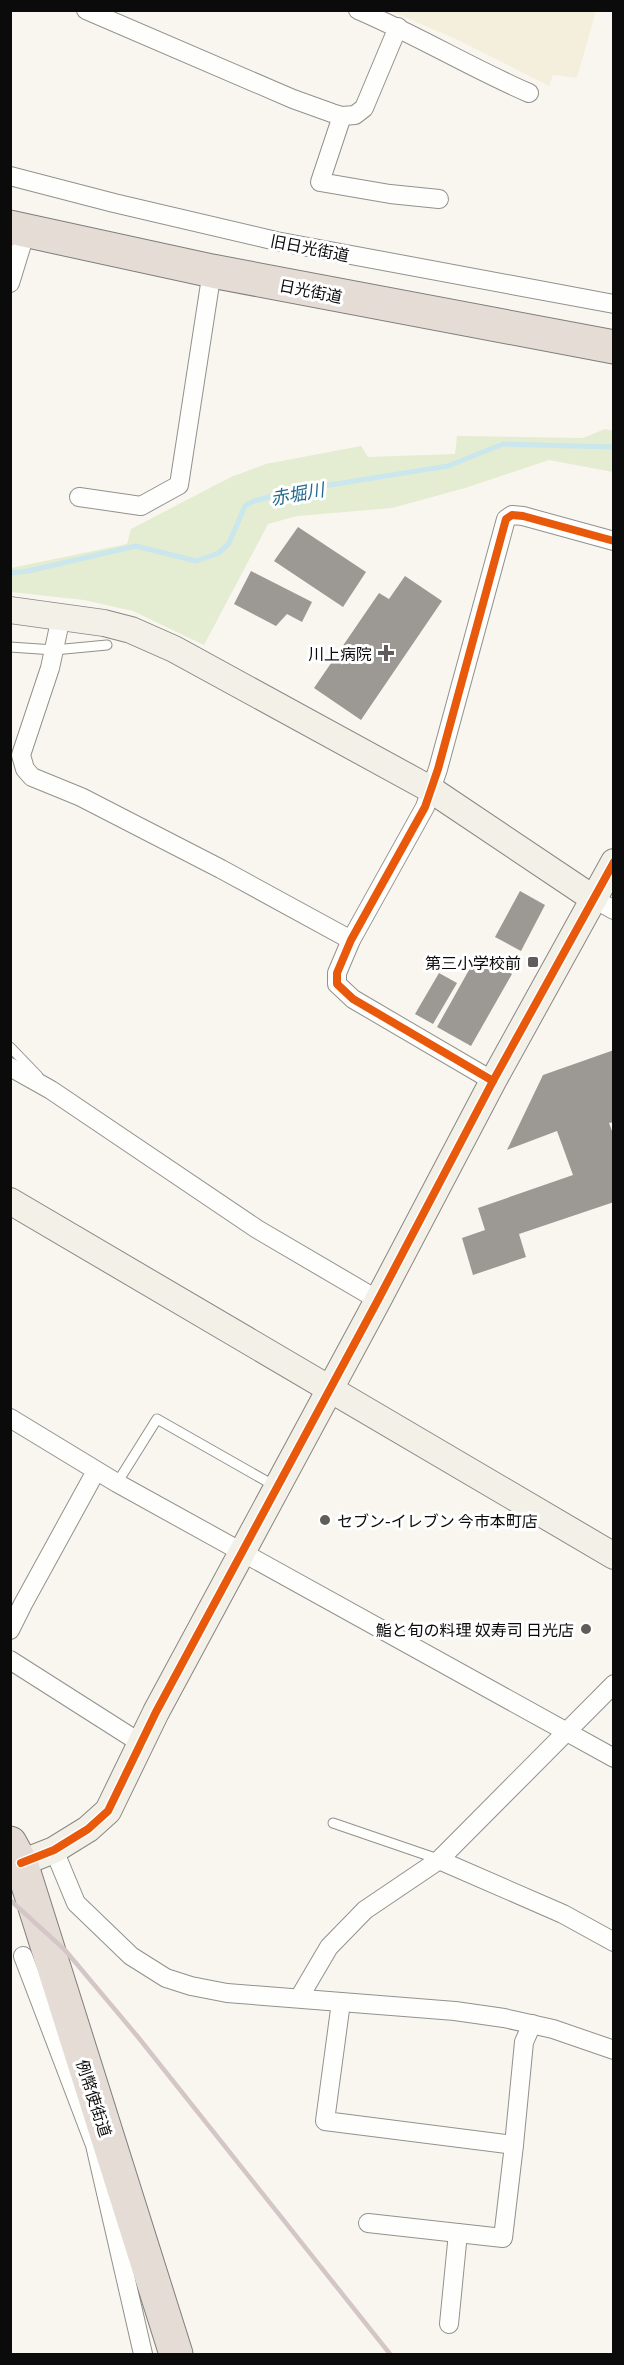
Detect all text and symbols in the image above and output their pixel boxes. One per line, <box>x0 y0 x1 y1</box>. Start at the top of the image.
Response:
street label: 旧日光街道 <box>268 228 352 266</box>
street label: 日光街道 <box>277 272 345 308</box>
water label: 赤堀川 <box>268 475 328 511</box>
place label: 川上病院 <box>308 641 372 665</box>
marker: 川上病院 <box>377 644 395 662</box>
place label: 第三小学校前 <box>425 950 521 974</box>
marker: 第三小学校前 <box>526 955 540 969</box>
place label: セブン-イレブン 今市本町店 <box>337 1508 538 1532</box>
marker: セブン-イレブン 今市本町店 <box>318 1513 332 1527</box>
place label: 鮨と旬の料理 奴寿司 日光店 <box>376 1617 574 1641</box>
marker: 鮨と旬の料理 奴寿司 日光店 <box>579 1622 593 1636</box>
street label: 例幣使街道 <box>71 2056 119 2140</box>

